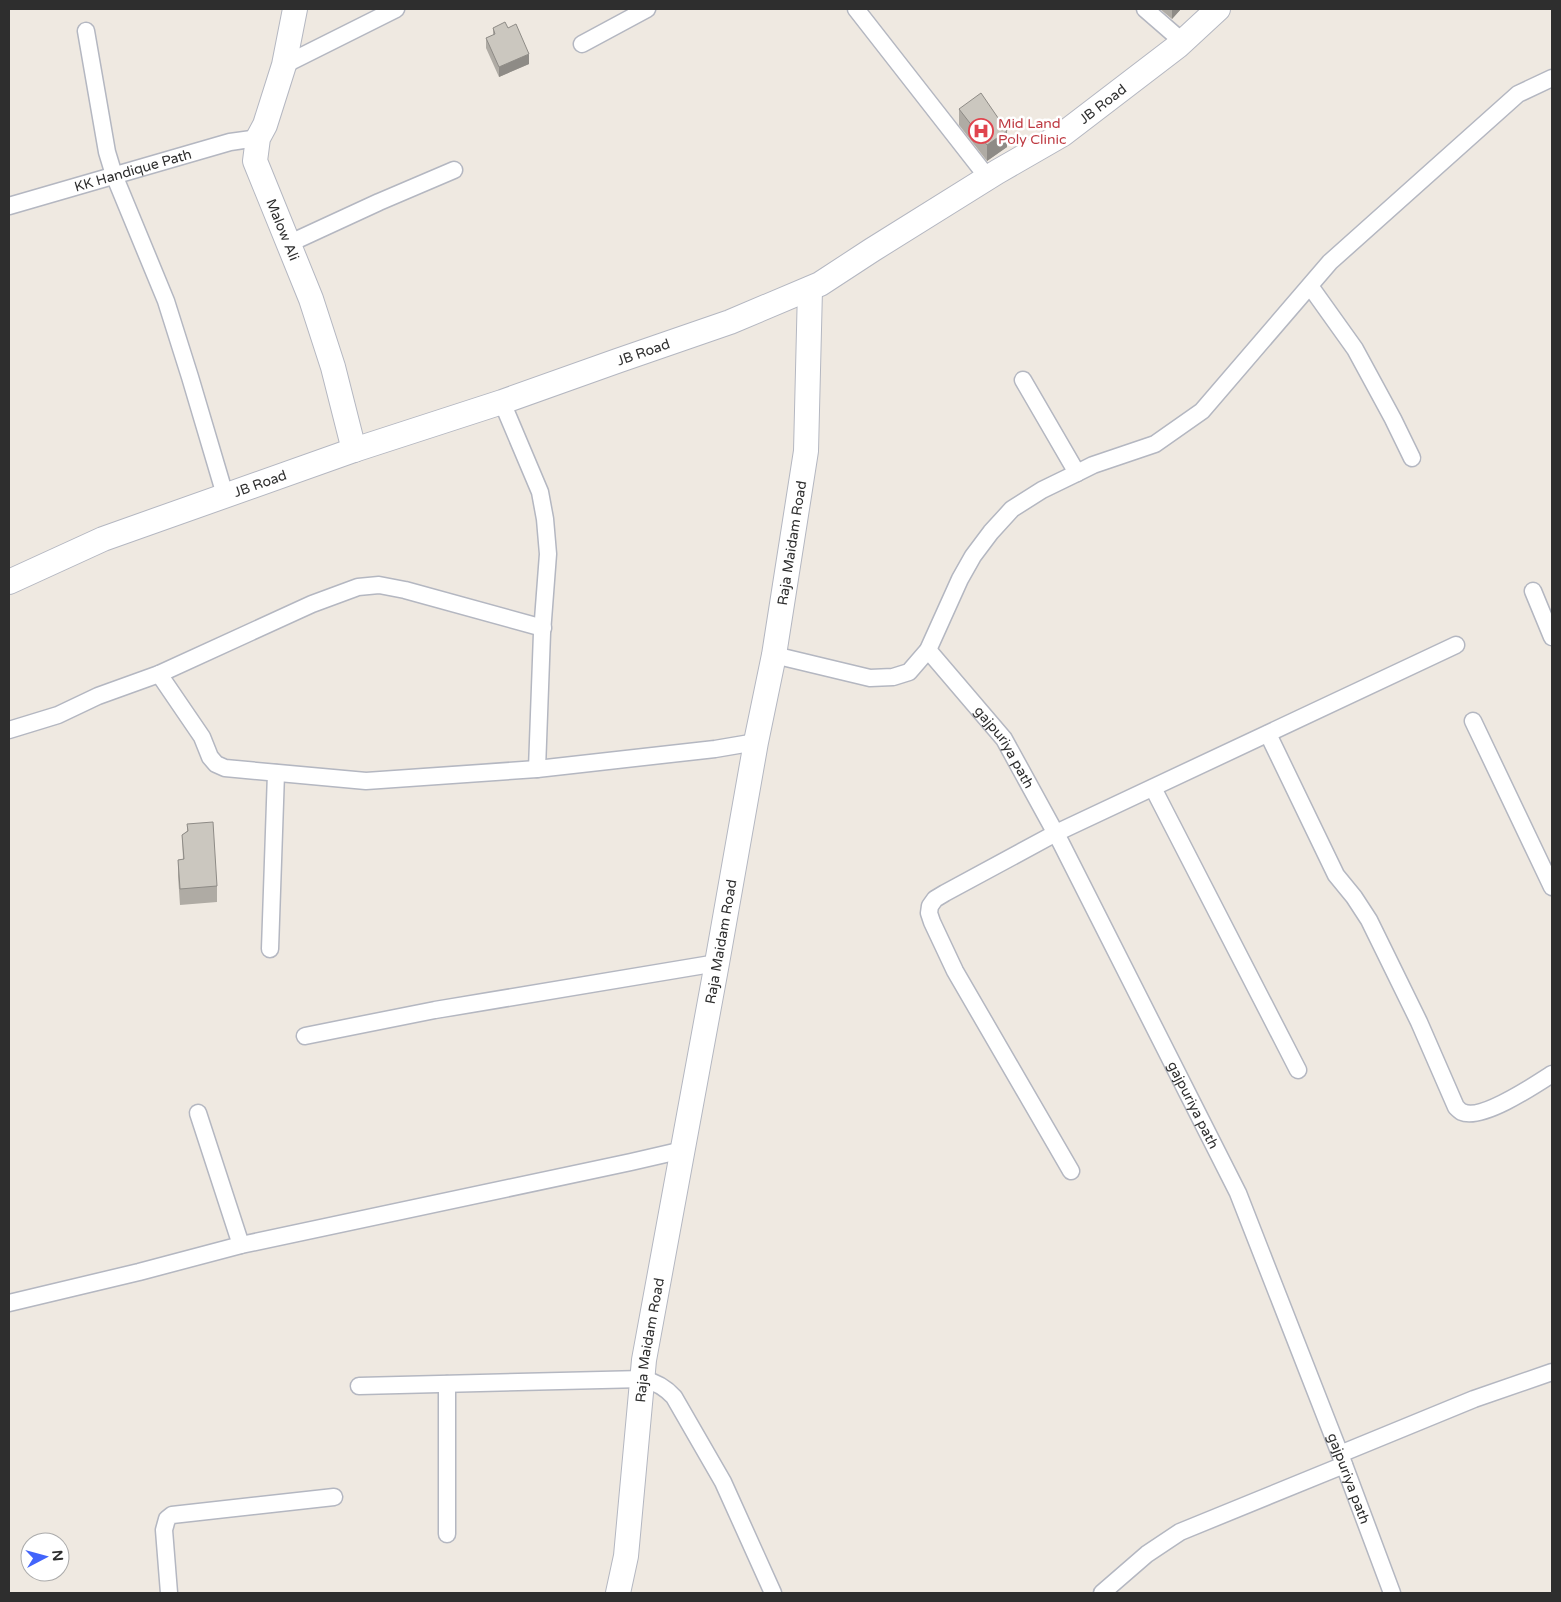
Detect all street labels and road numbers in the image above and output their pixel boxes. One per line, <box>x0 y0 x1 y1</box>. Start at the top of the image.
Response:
street label: JB Road <box>1075 80 1130 127</box>
street label: KK Handique Path <box>72 145 194 195</box>
street label: Malow Ali <box>263 196 303 263</box>
street label: JB Road <box>614 335 672 369</box>
street label: JB Road <box>231 466 289 501</box>
street label: Raja Maidam Road <box>773 479 810 607</box>
street label: gajpuriya path <box>971 702 1038 791</box>
street label: Raja Maidam Road <box>701 878 740 1005</box>
street label: gajpuriya path <box>1164 1058 1223 1151</box>
street label: Raja Maidam Road <box>632 1276 667 1403</box>
street label: gajpuriya path <box>1324 1430 1374 1526</box>

